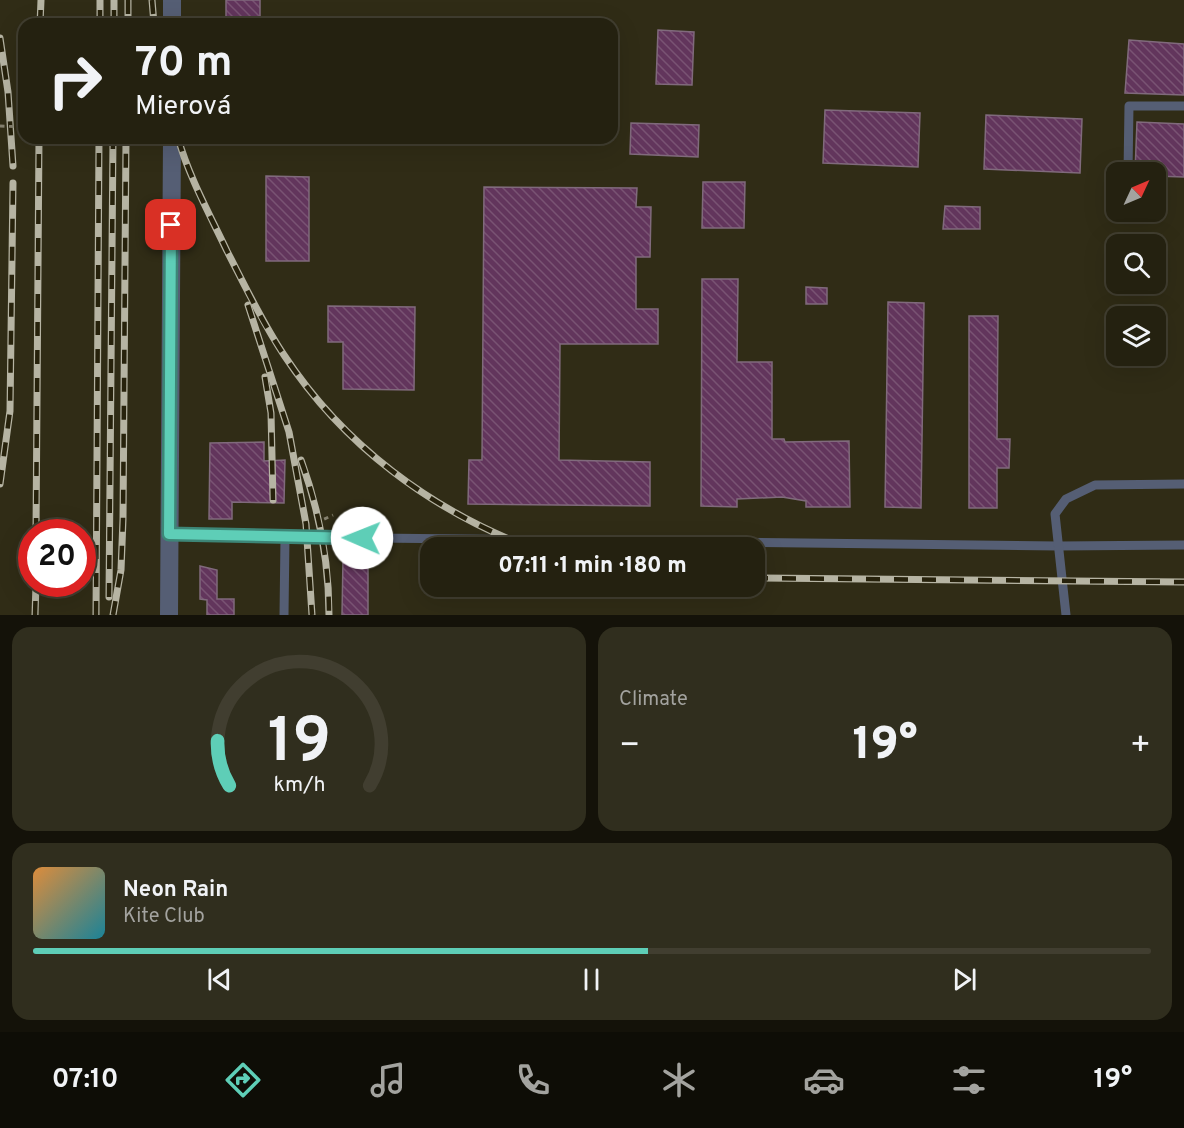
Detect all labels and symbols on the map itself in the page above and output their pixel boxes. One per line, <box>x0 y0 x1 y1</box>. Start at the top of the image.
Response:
north arrow <box>1106 162 1166 222</box>
pin <box>145 199 196 250</box>
position arrow <box>330 506 394 570</box>
speed limit sign: 20 <box>18 519 96 597</box>

